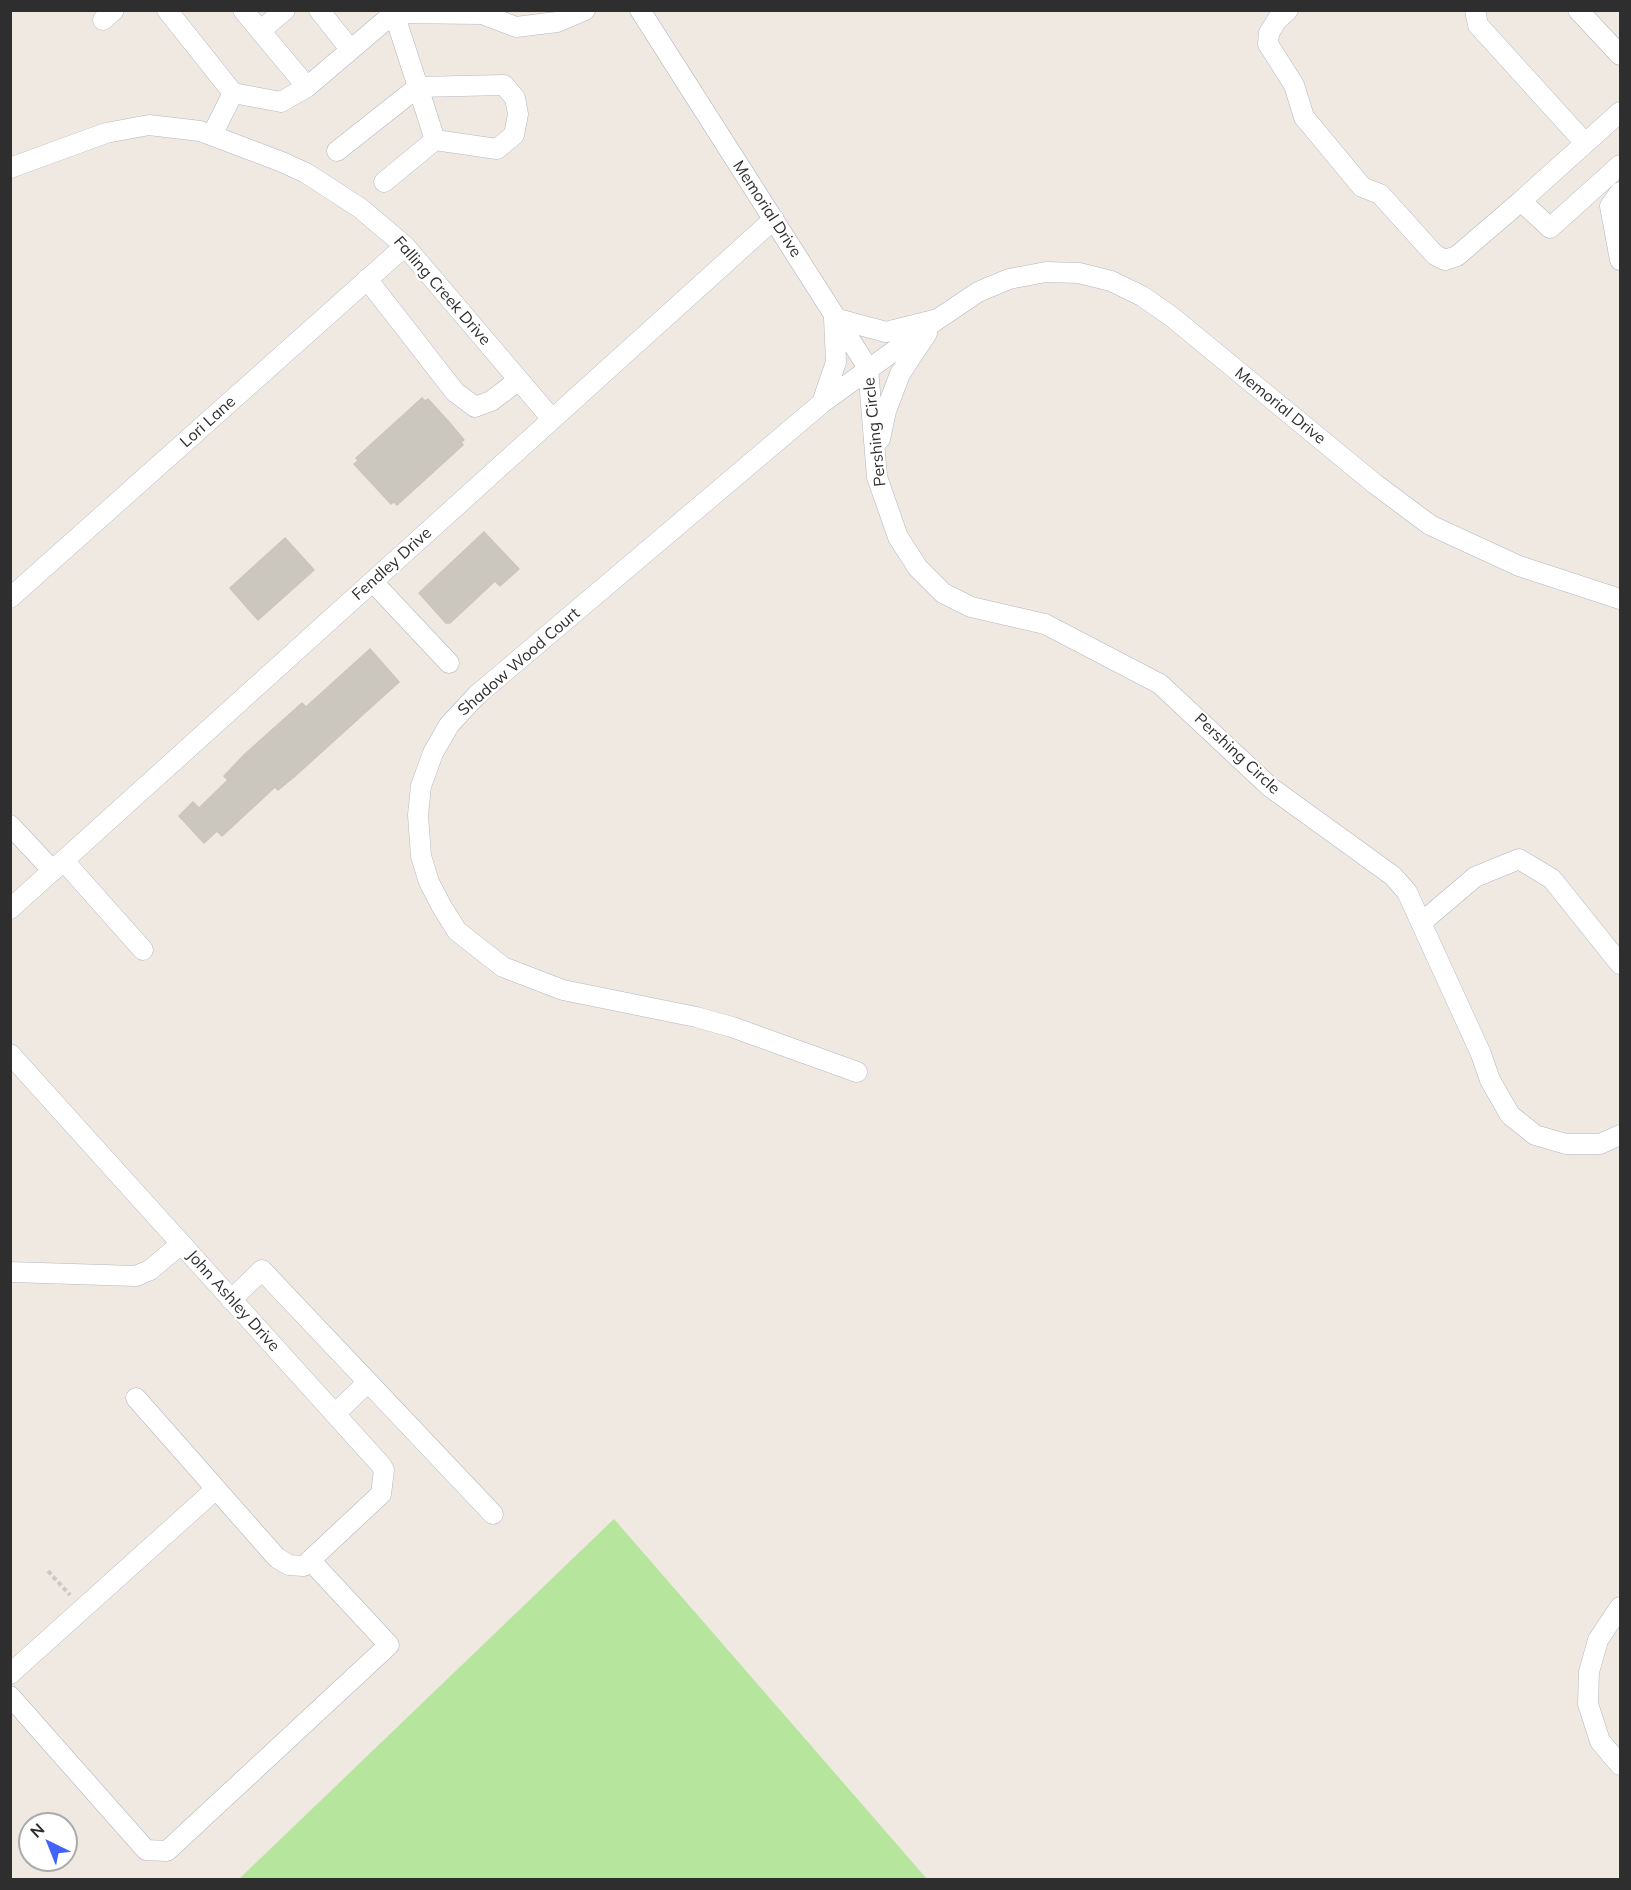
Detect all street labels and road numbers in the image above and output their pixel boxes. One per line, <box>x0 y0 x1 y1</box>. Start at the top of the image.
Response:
street label: Memorial Drive <box>729 157 805 261</box>
street label: Falling Creek Drive <box>389 233 495 349</box>
street label: Memorial Drive <box>1231 363 1329 449</box>
street label: Pershing Circle <box>860 376 890 488</box>
street label: Lori Lane <box>176 392 240 452</box>
street label: Fendley Drive <box>348 523 436 605</box>
street label: Shadow Wood Court <box>454 604 584 720</box>
street label: Pershing Circle <box>1190 710 1284 798</box>
street label: John Ashley Drive <box>182 1246 284 1356</box>

